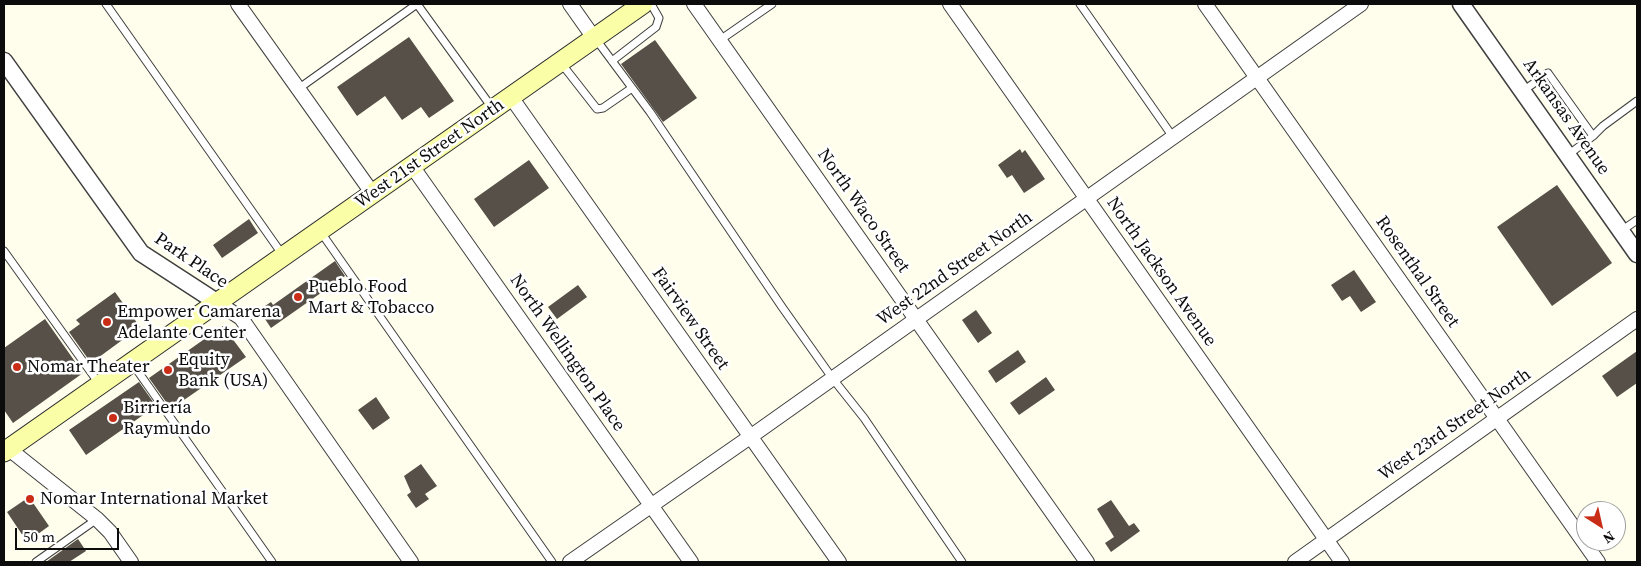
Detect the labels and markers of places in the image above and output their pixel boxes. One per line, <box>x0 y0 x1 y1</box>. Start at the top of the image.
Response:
place label: Pueblo Food Mart & Tobacco <box>308 276 434 318</box>
marker: Pueblo Food Mart & Tobacco <box>292 291 304 303</box>
place label: Empower Camarena Adelante Center <box>117 301 281 344</box>
marker: Empower Camarena Adelante Center <box>101 316 113 328</box>
place label: Equity Bank (USA) <box>178 349 268 392</box>
place label: Nomar Theater <box>27 356 149 378</box>
marker: Nomar Theater <box>11 361 23 373</box>
marker: Equity Bank (USA) <box>162 364 174 376</box>
place label: Birriería Raymundo <box>123 397 211 439</box>
marker: Birriería Raymundo <box>107 412 119 424</box>
place label: Nomar International Market <box>40 488 268 510</box>
marker: Nomar International Market <box>24 493 36 505</box>

